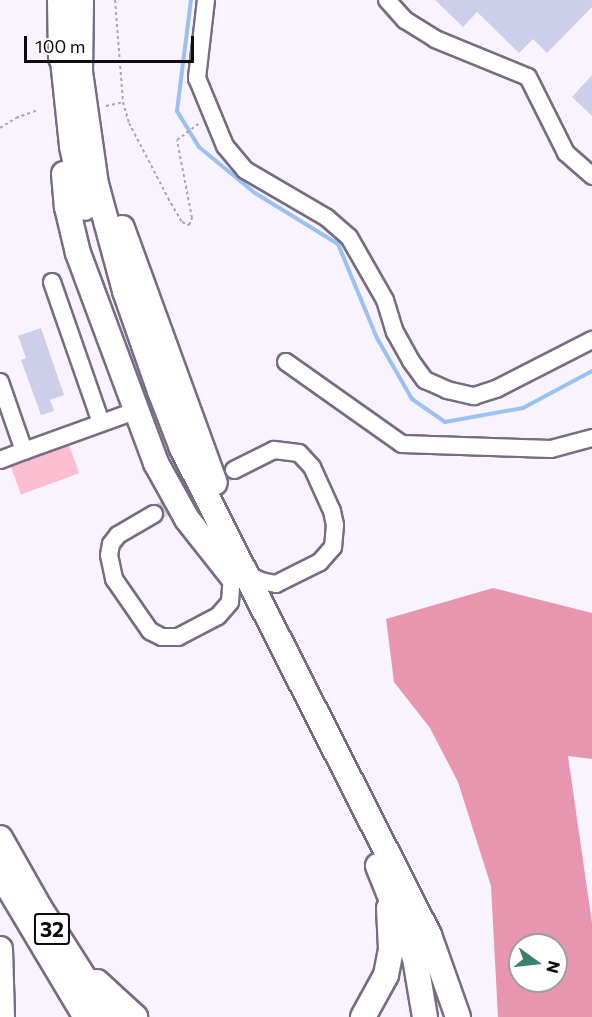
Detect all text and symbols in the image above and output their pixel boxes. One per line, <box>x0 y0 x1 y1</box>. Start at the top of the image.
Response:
scale bar <box>27 24 196 62</box>
text: 100 m <box>35 35 85 57</box>
road number: 32 <box>32 911 72 947</box>
north arrow <box>508 933 568 993</box>
text: N <box>543 959 565 976</box>

